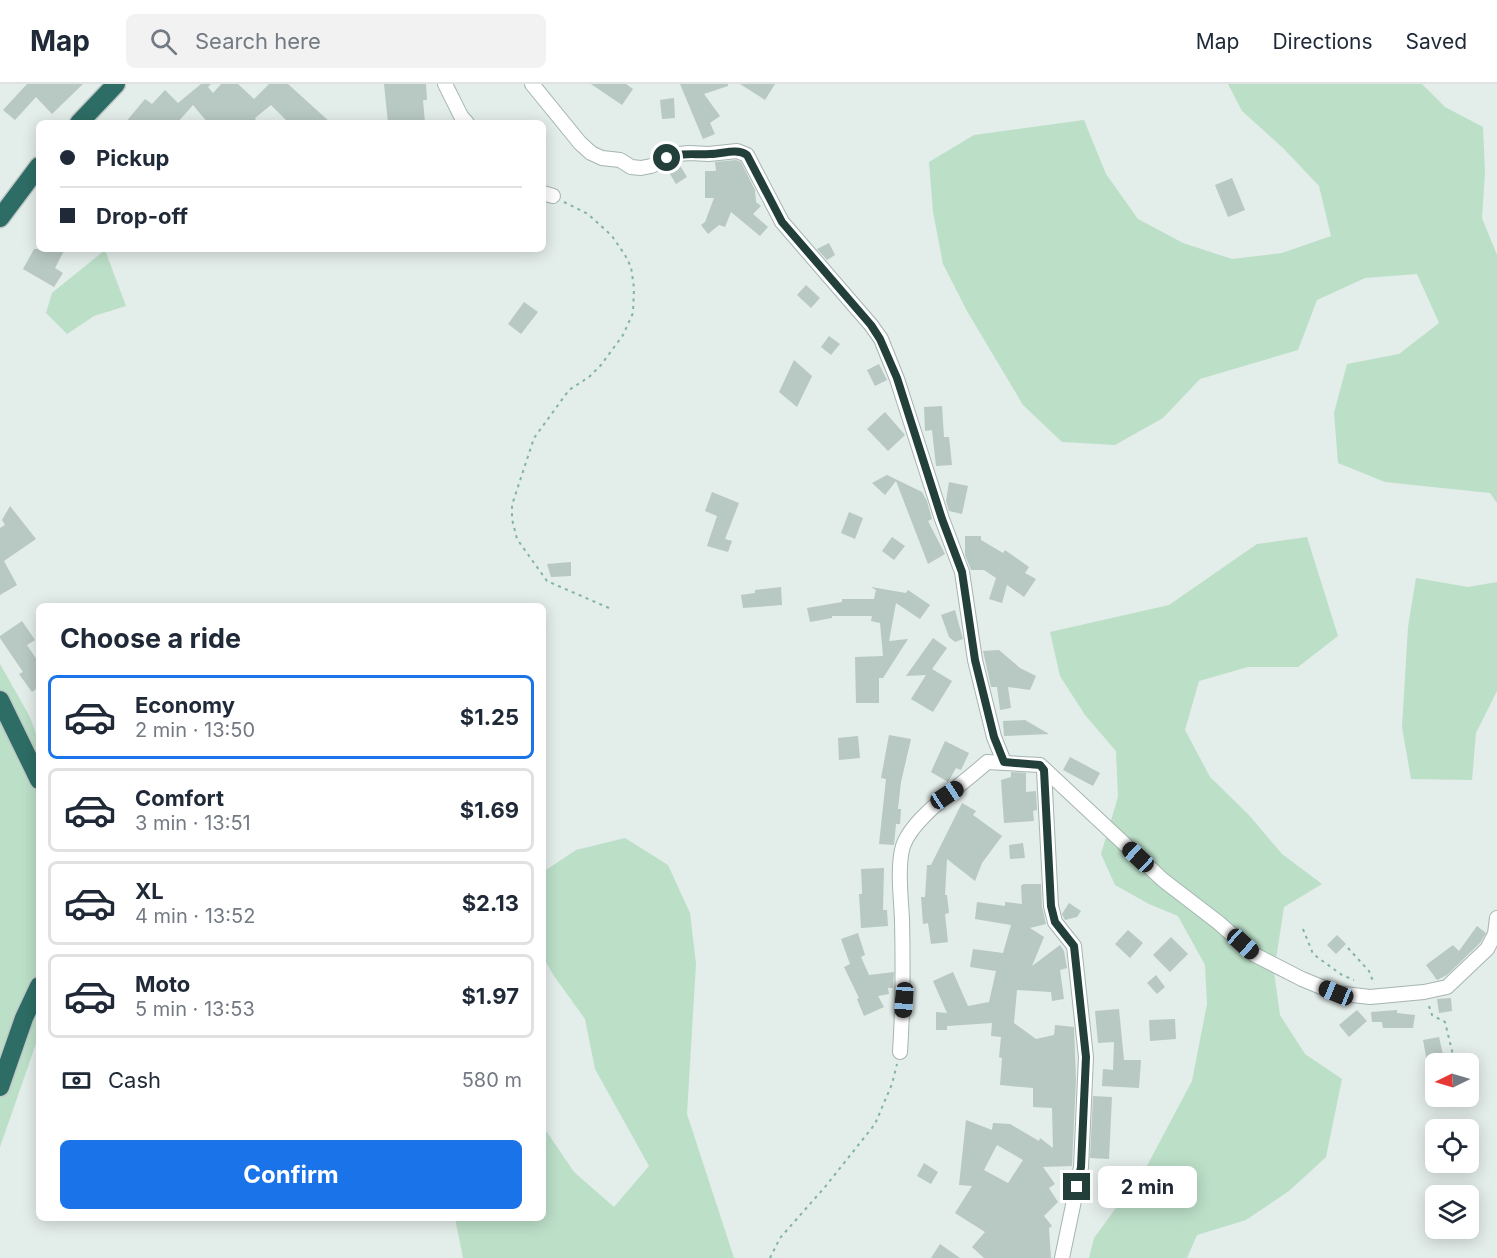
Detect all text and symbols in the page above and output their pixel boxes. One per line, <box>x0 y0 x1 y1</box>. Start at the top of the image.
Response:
search box <box>126 14 546 68</box>
text: Map <box>30 24 90 58</box>
icon: search <box>147 25 180 58</box>
text: Search here <box>195 28 321 54</box>
text: Map <box>1196 29 1239 54</box>
text: Directions <box>1272 29 1373 54</box>
text: Saved <box>1406 29 1467 54</box>
route start <box>653 144 680 171</box>
text: Pickup <box>96 145 170 171</box>
text: Drop-off <box>96 203 188 229</box>
text: Choose a ride <box>60 622 241 655</box>
icon: car <box>63 690 117 744</box>
text: Economy <box>135 692 235 718</box>
text: $1.25 <box>460 704 519 730</box>
text: 2 min · 13:50 <box>135 718 255 742</box>
car <box>927 778 967 812</box>
icon: car <box>63 783 117 837</box>
text: Comfort <box>135 785 224 811</box>
text: $1.69 <box>460 797 519 823</box>
text: 3 min · 13:51 <box>135 811 251 835</box>
car <box>1119 838 1157 876</box>
icon: car <box>63 876 117 930</box>
text: XL <box>135 878 164 904</box>
text: $2.13 <box>462 890 519 916</box>
text: 4 min · 13:52 <box>135 904 255 928</box>
car <box>1224 925 1262 963</box>
icon: car <box>63 969 117 1023</box>
text: Moto <box>135 971 190 997</box>
car <box>1316 978 1356 1008</box>
car <box>894 981 914 1019</box>
text: $1.97 <box>461 983 519 1009</box>
text: 5 min · 13:53 <box>135 997 255 1021</box>
north arrow <box>1425 1053 1479 1107</box>
map controls <box>1425 1053 1479 1239</box>
icon: cash <box>60 1064 93 1097</box>
text: Cash <box>108 1067 161 1093</box>
text: 580 m <box>462 1068 522 1092</box>
button: locate <box>1425 1119 1479 1173</box>
button: Confirm <box>60 1140 522 1209</box>
callout: 2 min <box>1098 1166 1197 1208</box>
route end <box>1063 1173 1090 1200</box>
text: 2 min <box>1121 1175 1174 1199</box>
button: layers <box>1425 1185 1479 1239</box>

